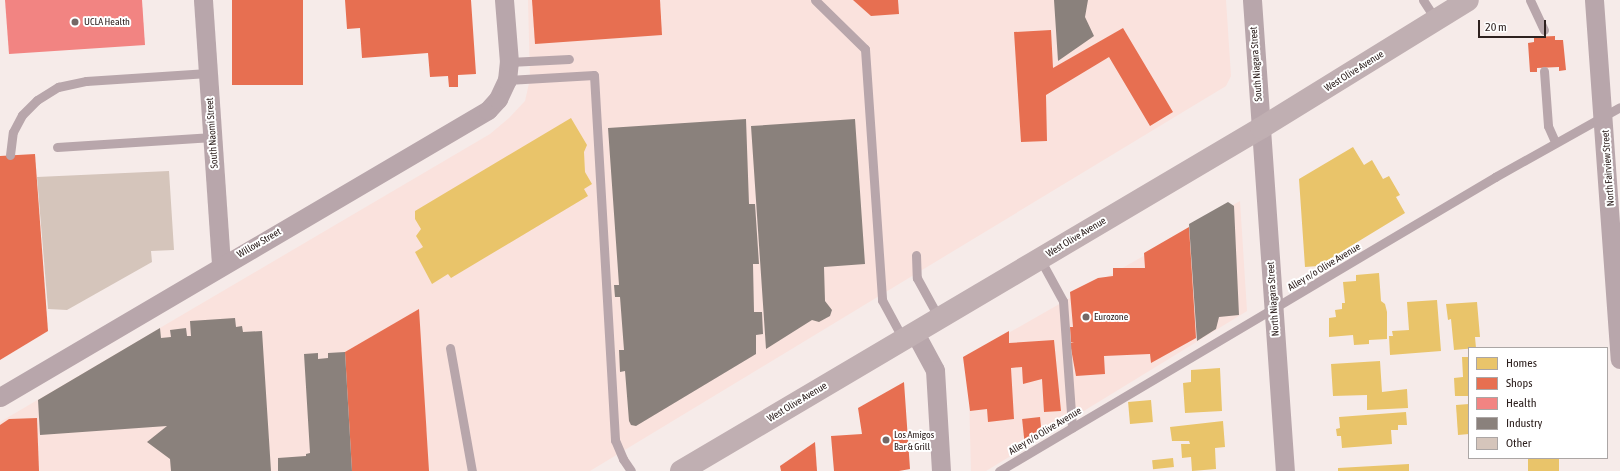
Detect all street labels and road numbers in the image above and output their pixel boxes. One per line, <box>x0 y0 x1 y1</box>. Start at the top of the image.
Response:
street label: South Niagara Street <box>1247 26 1265 102</box>
street label: West Olive Avenue <box>1322 48 1386 94</box>
street label: South Naomi Street <box>204 97 220 169</box>
street label: North Fairview Street <box>1599 129 1617 207</box>
street label: West Olive Avenue <box>1044 214 1108 260</box>
street label: Willow Street <box>235 226 283 260</box>
street label: Alley n/o Olive Avenue <box>1285 241 1363 293</box>
street label: North Niagara Street <box>1264 261 1282 337</box>
street label: West Olive Avenue <box>765 379 829 425</box>
street label: Alley n/o Olive Avenue <box>1006 405 1084 457</box>

